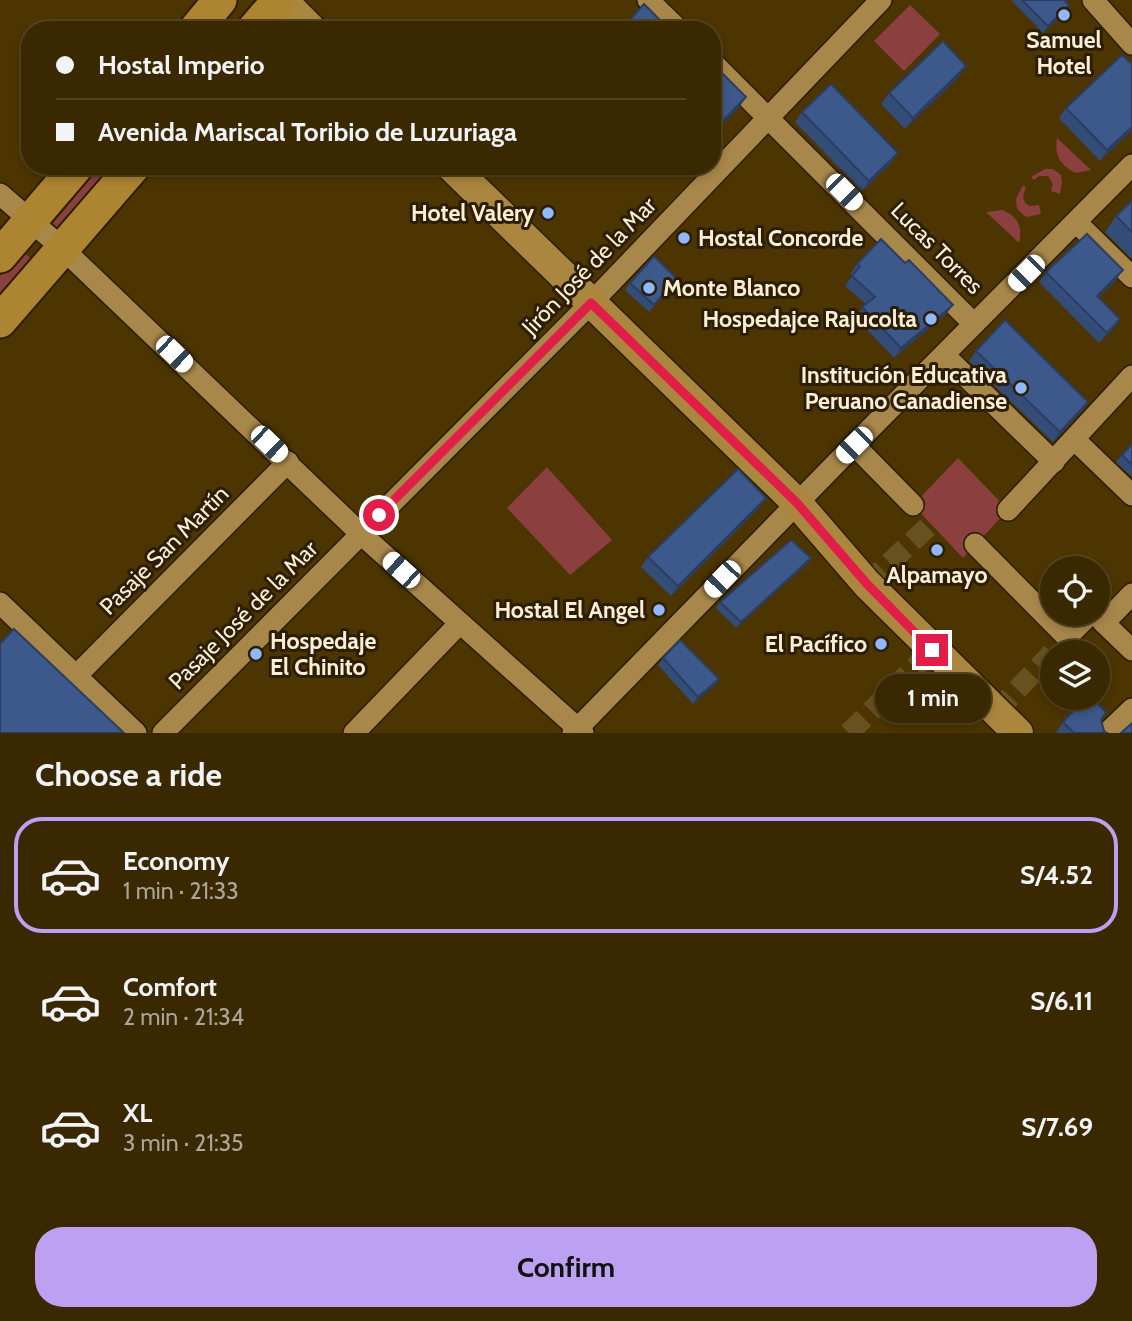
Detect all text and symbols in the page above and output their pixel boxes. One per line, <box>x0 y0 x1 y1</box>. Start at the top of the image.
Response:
marker: Samuel Hotel <box>1056 7 1072 23</box>
place label: Samuel Hotel <box>1026 26 1102 80</box>
text: Hostal Imperio <box>98 49 265 81</box>
text: Avenida Mariscal Toribio de Luzuriaga <box>98 116 517 148</box>
car <box>822 170 867 214</box>
street label: Jirón José de la Mar <box>515 191 662 342</box>
street label: Lucas Torres <box>885 196 989 300</box>
place label: Hotel Valery <box>411 199 535 227</box>
marker: Hotel Valery <box>540 205 556 221</box>
place label: Hostal Concorde <box>698 224 863 252</box>
marker: Hostal Concorde <box>676 230 692 246</box>
car <box>1004 251 1049 295</box>
place label: Monte Blanco <box>663 274 800 302</box>
marker: Monte Blanco <box>641 280 657 296</box>
place label: Hospedajce Rajucolta <box>702 305 918 333</box>
marker: Hospedajce Rajucolta <box>923 311 939 327</box>
car <box>152 332 197 376</box>
place label: Institución Educativa Peruano Canadiense <box>801 361 1008 415</box>
marker: Institución Educativa Peruano Canadiense <box>1013 380 1029 396</box>
car <box>247 422 292 466</box>
car <box>832 423 877 467</box>
street label: Pasaje San Martín <box>94 480 234 620</box>
route start <box>363 499 395 531</box>
street label: Pasaje José de la Mar <box>163 534 324 695</box>
marker: Alpamayo <box>929 542 945 558</box>
car <box>379 548 424 592</box>
map controls <box>1040 556 1110 710</box>
button: locate <box>1040 556 1110 626</box>
car <box>700 557 745 601</box>
place label: Alpamayo <box>887 561 988 589</box>
place label: Hostal El Angel <box>494 596 645 624</box>
marker: Hostal El Angel <box>651 602 667 618</box>
place label: Hospedaje El Chinito <box>270 627 376 681</box>
place label: El Pacífico <box>765 630 867 658</box>
route end <box>916 634 948 666</box>
marker: El Pacífico <box>873 636 889 652</box>
button: layers <box>1040 640 1110 710</box>
marker: Hospedaje El Chinito <box>248 646 264 662</box>
callout: 1 min <box>874 674 990 724</box>
text: 1 min <box>907 684 959 712</box>
text: Choose a ride <box>35 755 222 794</box>
icon: car <box>39 844 102 907</box>
text: Economy <box>123 845 229 877</box>
text: S/4.52 <box>1020 859 1093 891</box>
text: 1 min · 21:33 <box>123 877 239 905</box>
icon: car <box>39 970 102 1033</box>
text: Comfort <box>123 971 217 1003</box>
text: S/6.11 <box>1030 985 1093 1017</box>
text: 2 min · 21:34 <box>123 1003 244 1031</box>
icon: car <box>39 1096 102 1159</box>
text: XL <box>123 1097 152 1129</box>
text: S/7.69 <box>1021 1111 1093 1143</box>
text: 3 min · 21:35 <box>123 1129 244 1157</box>
button: Confirm <box>35 1227 1097 1307</box>

